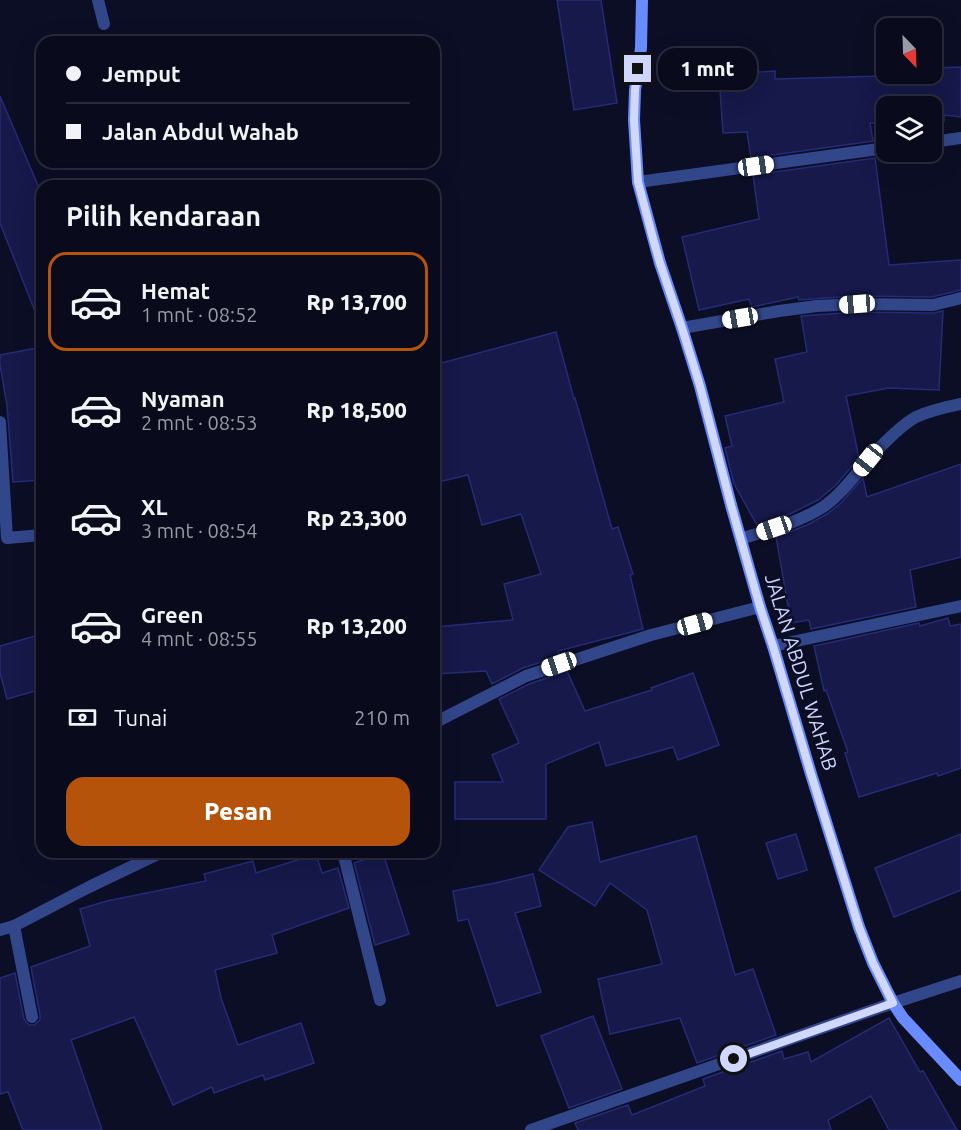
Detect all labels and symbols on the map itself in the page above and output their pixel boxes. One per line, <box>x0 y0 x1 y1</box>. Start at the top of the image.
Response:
north arrow <box>876 18 942 84</box>
callout: 1 mnt <box>659 48 758 90</box>
route end <box>624 55 651 82</box>
car <box>737 155 775 177</box>
car <box>838 294 876 314</box>
car <box>721 306 759 330</box>
car <box>850 440 886 480</box>
car <box>754 514 794 542</box>
street label: JALAN ABDUL WAHAB <box>761 571 842 773</box>
car <box>675 611 715 637</box>
car <box>539 650 579 678</box>
route start <box>720 1045 747 1072</box>

